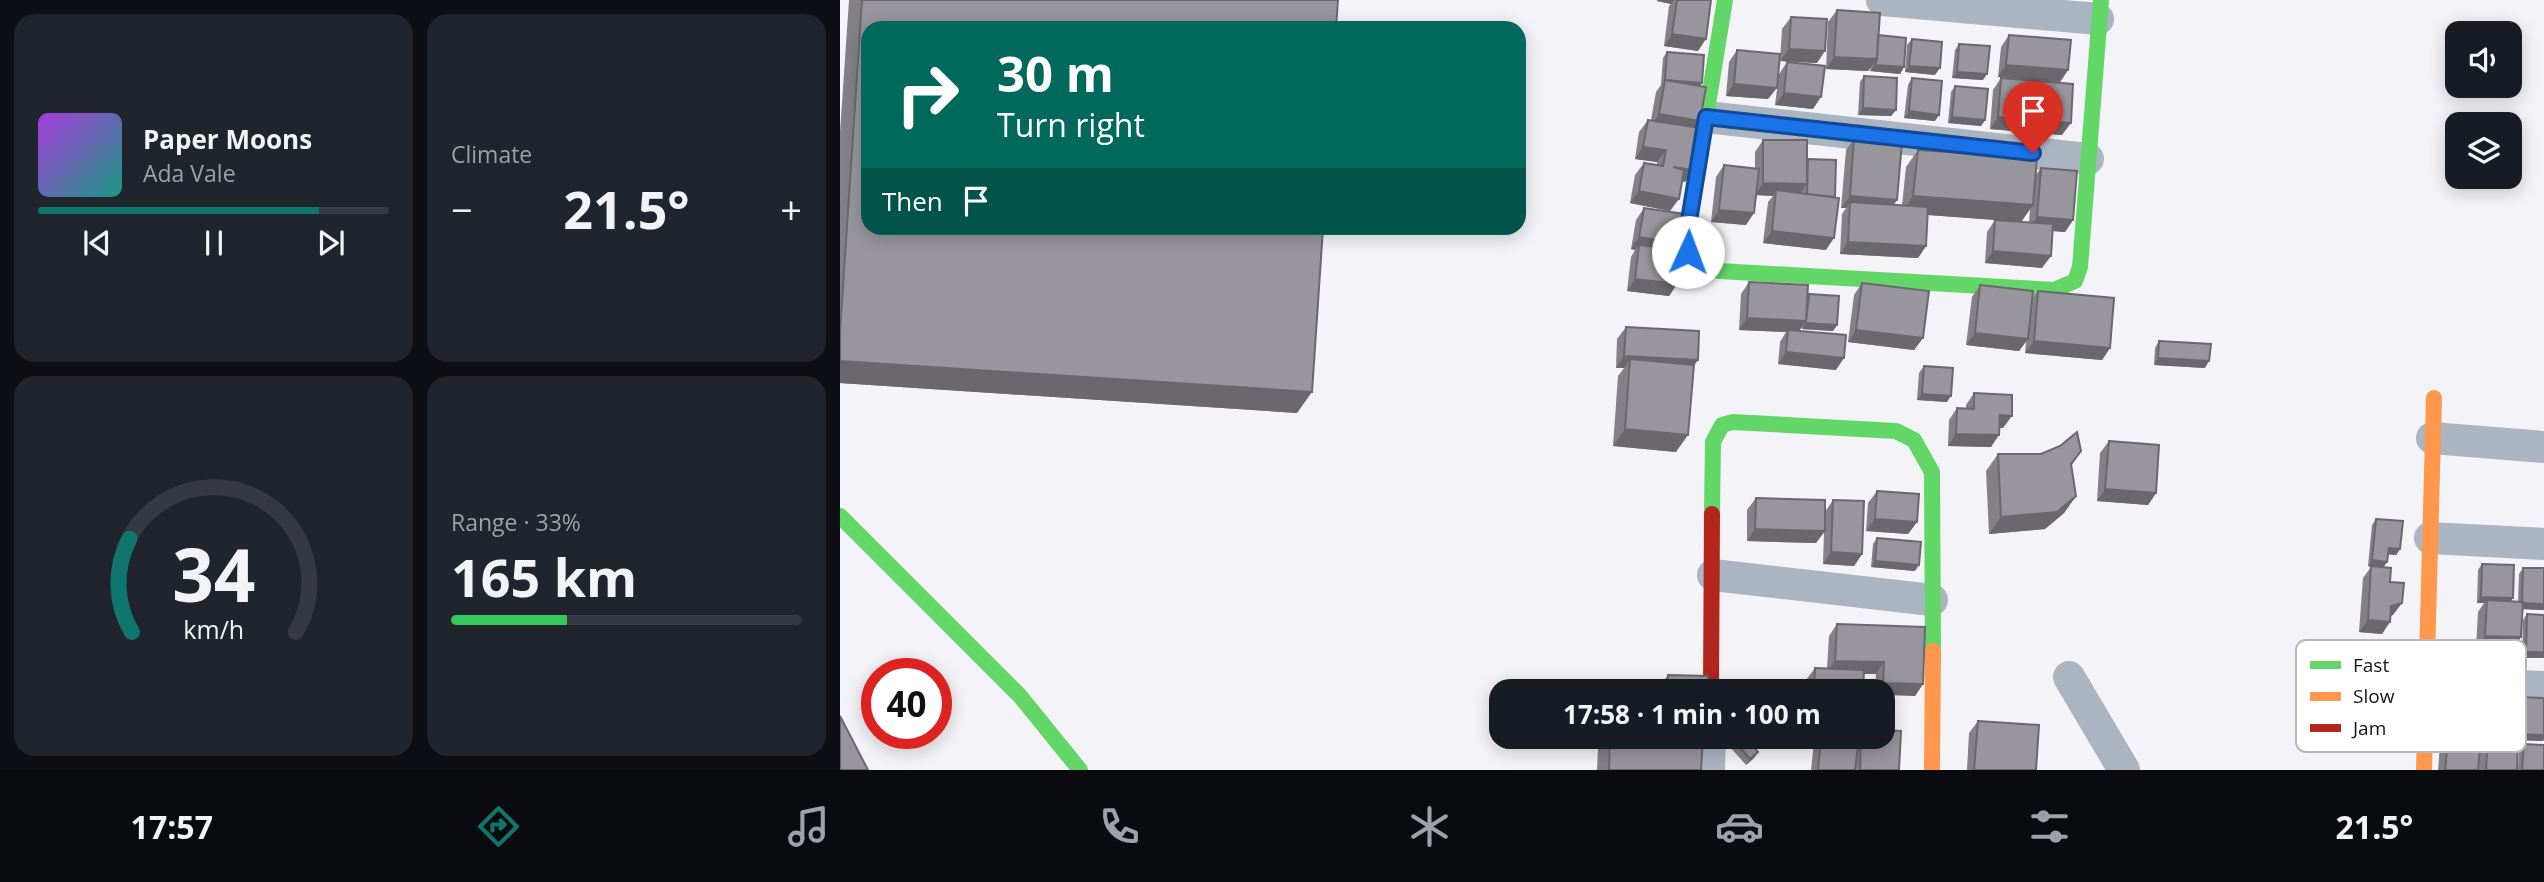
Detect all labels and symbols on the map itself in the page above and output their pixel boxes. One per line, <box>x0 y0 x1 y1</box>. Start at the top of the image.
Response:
pin <box>2003 81 2063 153</box>
position arrow <box>1651 215 1725 289</box>
legend <box>2296 640 2526 752</box>
text: Fast <box>2353 652 2389 678</box>
speed limit sign: 40 <box>861 658 952 749</box>
text: Slow <box>2353 683 2395 709</box>
text: Jam <box>2351 715 2386 741</box>

